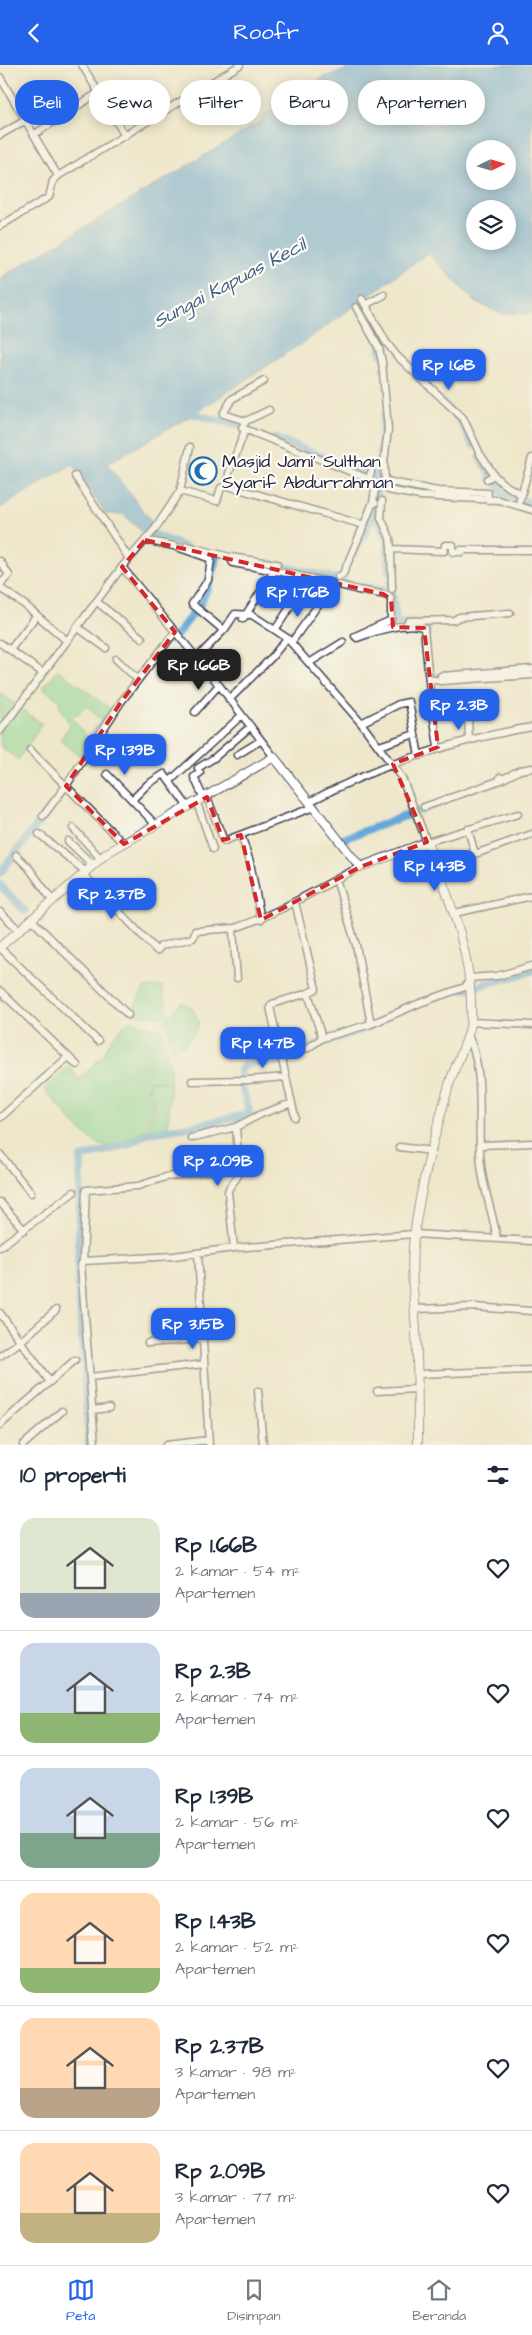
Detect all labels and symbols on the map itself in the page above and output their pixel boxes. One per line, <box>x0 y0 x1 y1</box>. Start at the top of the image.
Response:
north arrow <box>466 140 516 190</box>
water label: Sungai Kapuas Kecil <box>149 230 313 335</box>
pin: Rp 1.6B <box>403 349 495 391</box>
place label: Masjid Jami' Sulthan Syarif Abdurrahman <box>222 449 393 496</box>
mosque icon: Masjid Jami' Sulthan Syarif Abdurrahman <box>188 456 218 486</box>
pin: Rp 1.76B <box>246 575 350 618</box>
pin: Rp 1.66B <box>147 649 251 691</box>
pin: Rp 2.3B <box>413 689 505 731</box>
pin: Rp 1.39B <box>73 733 177 776</box>
pin: Rp 1.43B <box>383 849 487 892</box>
pin: Rp 2.37B <box>60 877 164 920</box>
pin: Rp 1.47B <box>211 1027 315 1069</box>
pin: Rp 2.09B <box>166 1145 270 1187</box>
pin: Rp 3.15B <box>141 1307 245 1350</box>

